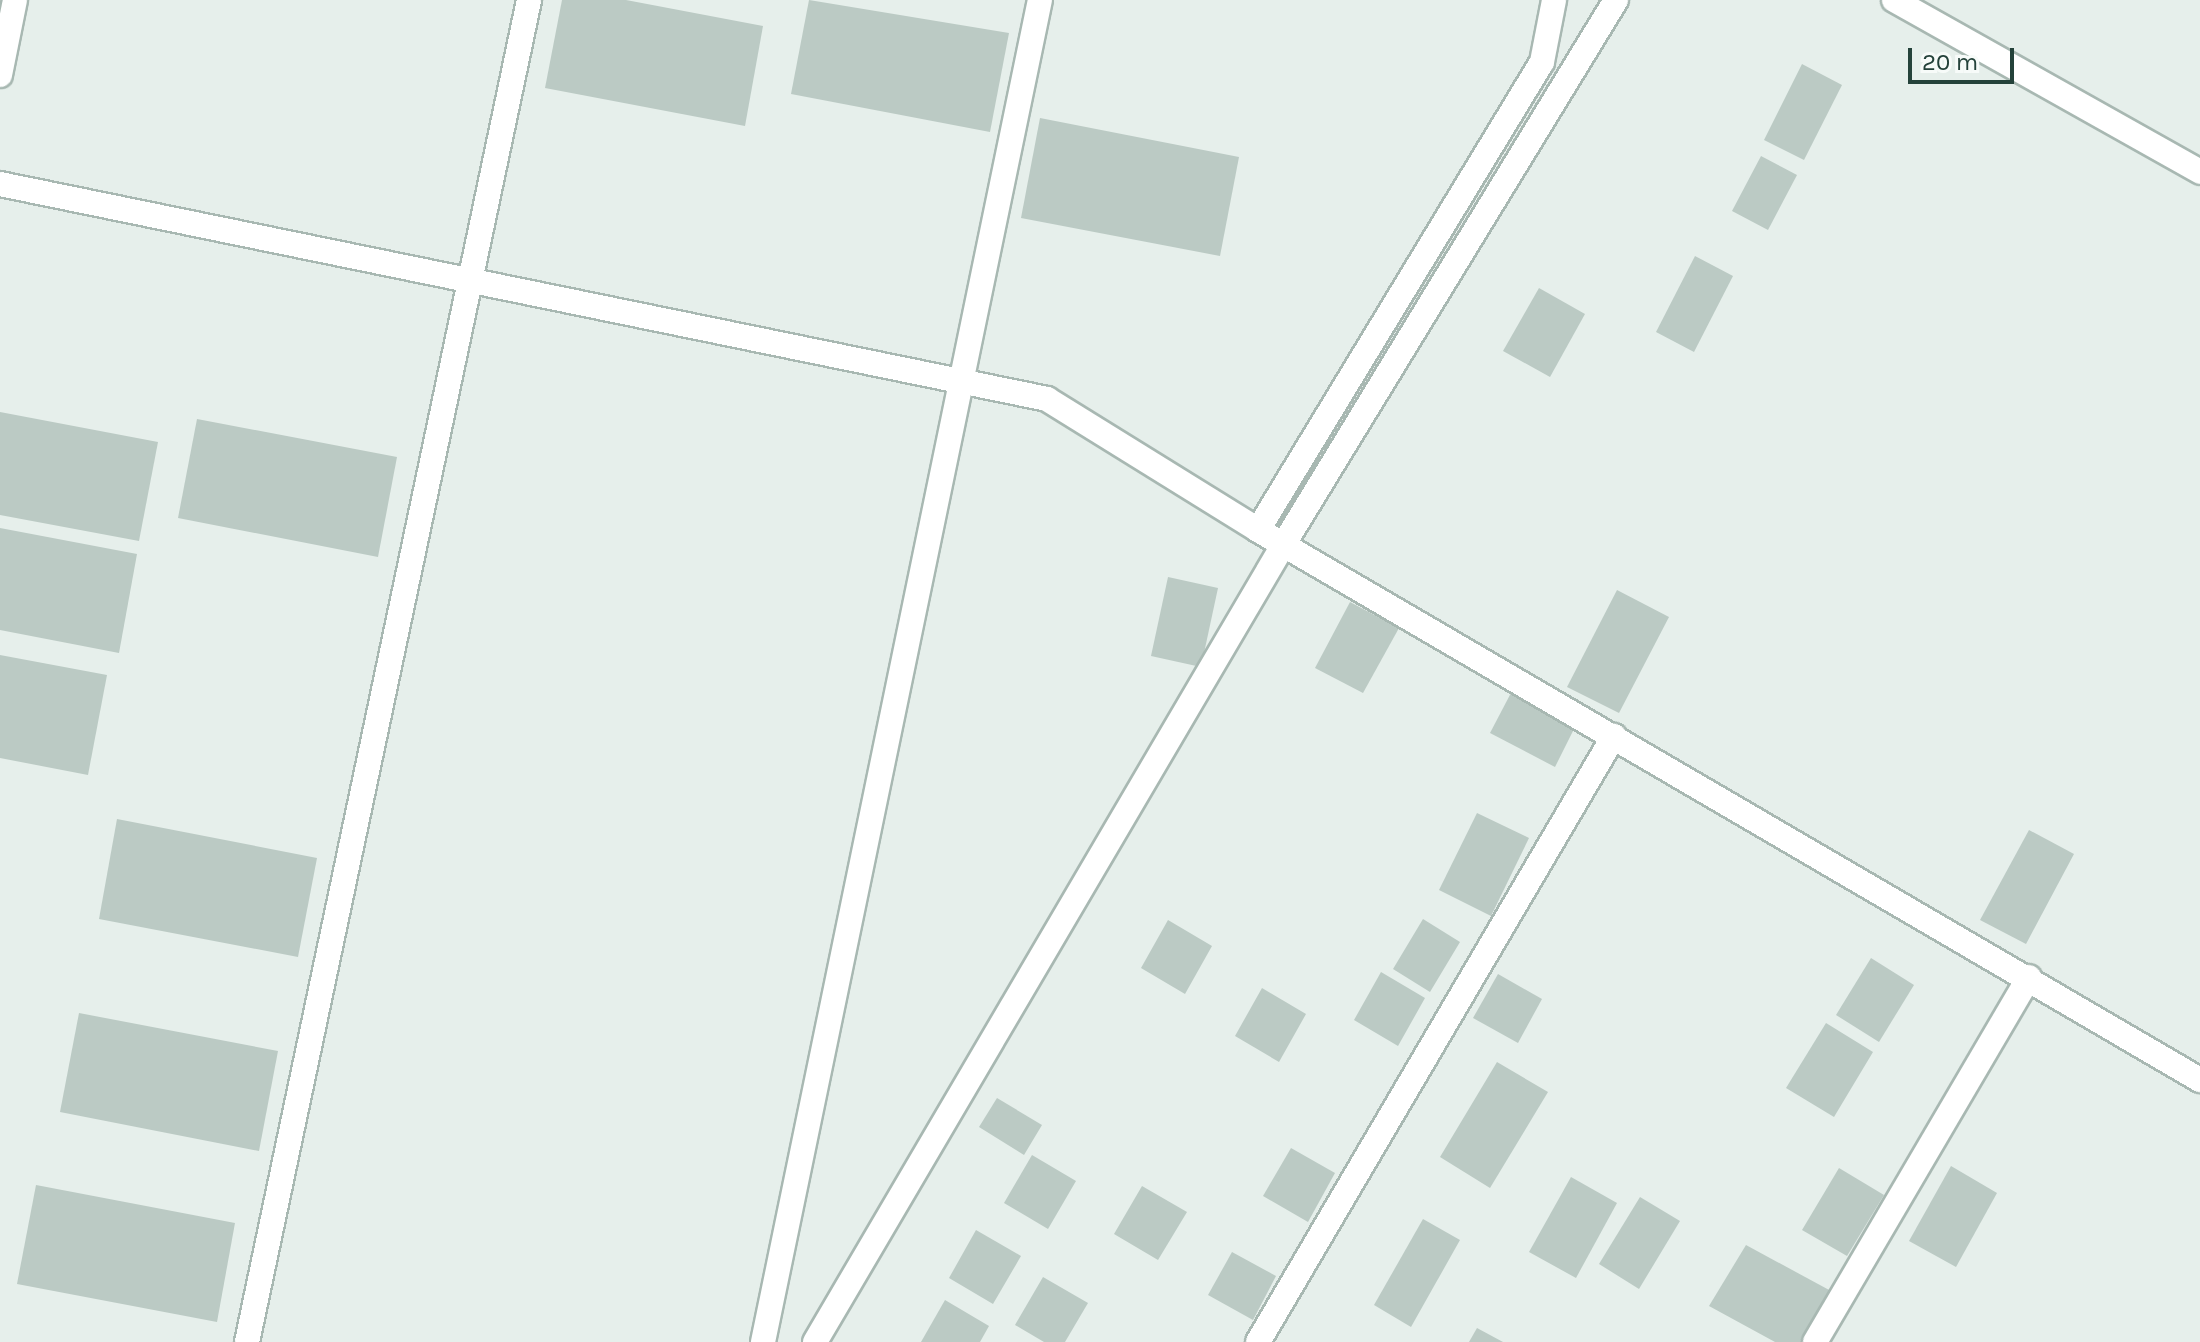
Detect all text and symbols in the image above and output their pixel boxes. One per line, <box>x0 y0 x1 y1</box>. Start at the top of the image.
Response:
scale bar <box>1912 32 2018 82</box>
text: 20 m <box>1922 48 1978 76</box>

